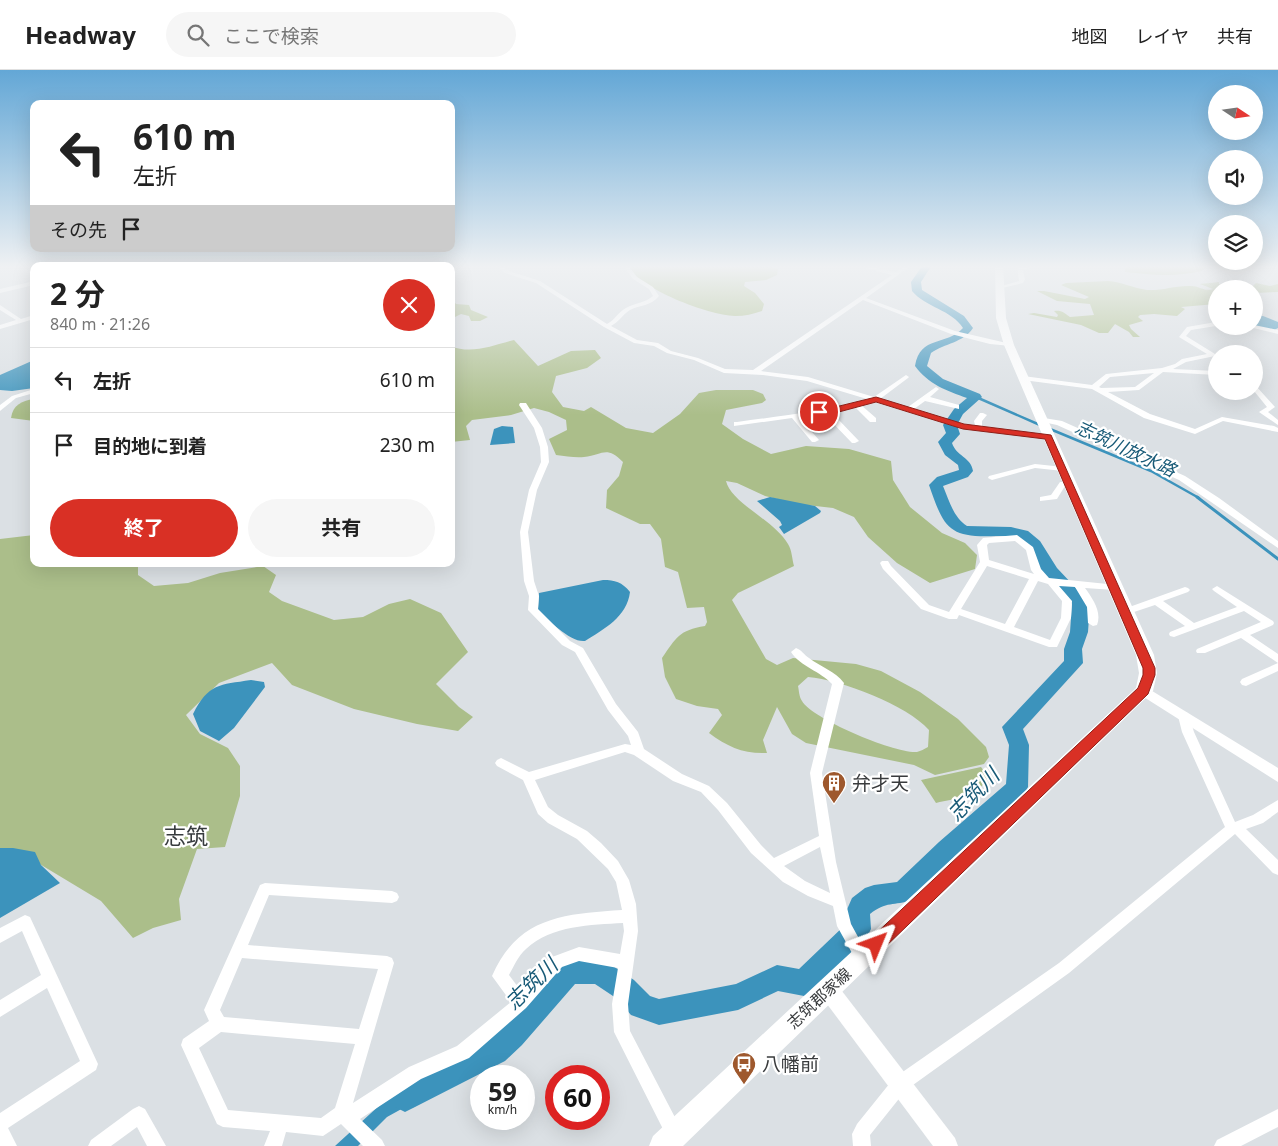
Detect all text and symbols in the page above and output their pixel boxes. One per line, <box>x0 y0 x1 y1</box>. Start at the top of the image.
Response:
search box <box>166 12 516 57</box>
text: Headway <box>25 18 136 51</box>
icon: search <box>184 21 212 49</box>
text: ここで検索 <box>224 23 319 49</box>
text: 地図 <box>1072 24 1108 48</box>
text: レイヤ <box>1136 24 1189 48</box>
text: 共有 <box>1217 24 1253 48</box>
north arrow <box>1208 85 1262 140</box>
map controls <box>1208 85 1263 400</box>
text: 610 m <box>133 113 236 160</box>
icon: left <box>50 120 115 185</box>
button: sound <box>1208 150 1263 205</box>
text: 左折 <box>133 160 177 190</box>
icon: arrive <box>117 215 145 243</box>
button: layers <box>1208 215 1263 270</box>
text: その先 <box>50 217 107 243</box>
text: 2 分 <box>50 273 105 314</box>
button: close <box>383 279 435 331</box>
button: + <box>1208 280 1263 335</box>
text: 840 m · 21:26 <box>50 313 150 335</box>
button: − <box>1208 345 1263 400</box>
icon: left <box>50 366 78 394</box>
text: 610 m <box>380 367 435 393</box>
text: 左折 <box>93 368 131 394</box>
pin <box>798 391 840 433</box>
icon: arrive <box>805 398 833 426</box>
water label: 志筑川放水路 <box>1072 414 1182 483</box>
icon: arrive <box>50 431 78 459</box>
text: 230 m <box>380 432 435 458</box>
text: 目的地に到着 <box>93 433 207 459</box>
button: 終了 <box>50 499 238 557</box>
button: 共有 <box>248 499 435 557</box>
water label: 志筑川 <box>941 760 1006 826</box>
building icon: 弁才天 <box>821 770 847 804</box>
place label: 弁才天 <box>852 770 909 796</box>
district label: 志筑 <box>164 820 208 850</box>
position arrow <box>849 917 901 969</box>
water label: 志筑川 <box>499 950 565 1015</box>
street label: 志筑郡家線 <box>782 963 856 1033</box>
bus stop icon: 八幡前 <box>731 1051 757 1085</box>
place label: 八幡前 <box>762 1051 819 1077</box>
speed limit sign: 60 <box>545 1065 610 1130</box>
text: 59 <box>488 1074 517 1108</box>
text: km/h <box>488 1101 517 1118</box>

